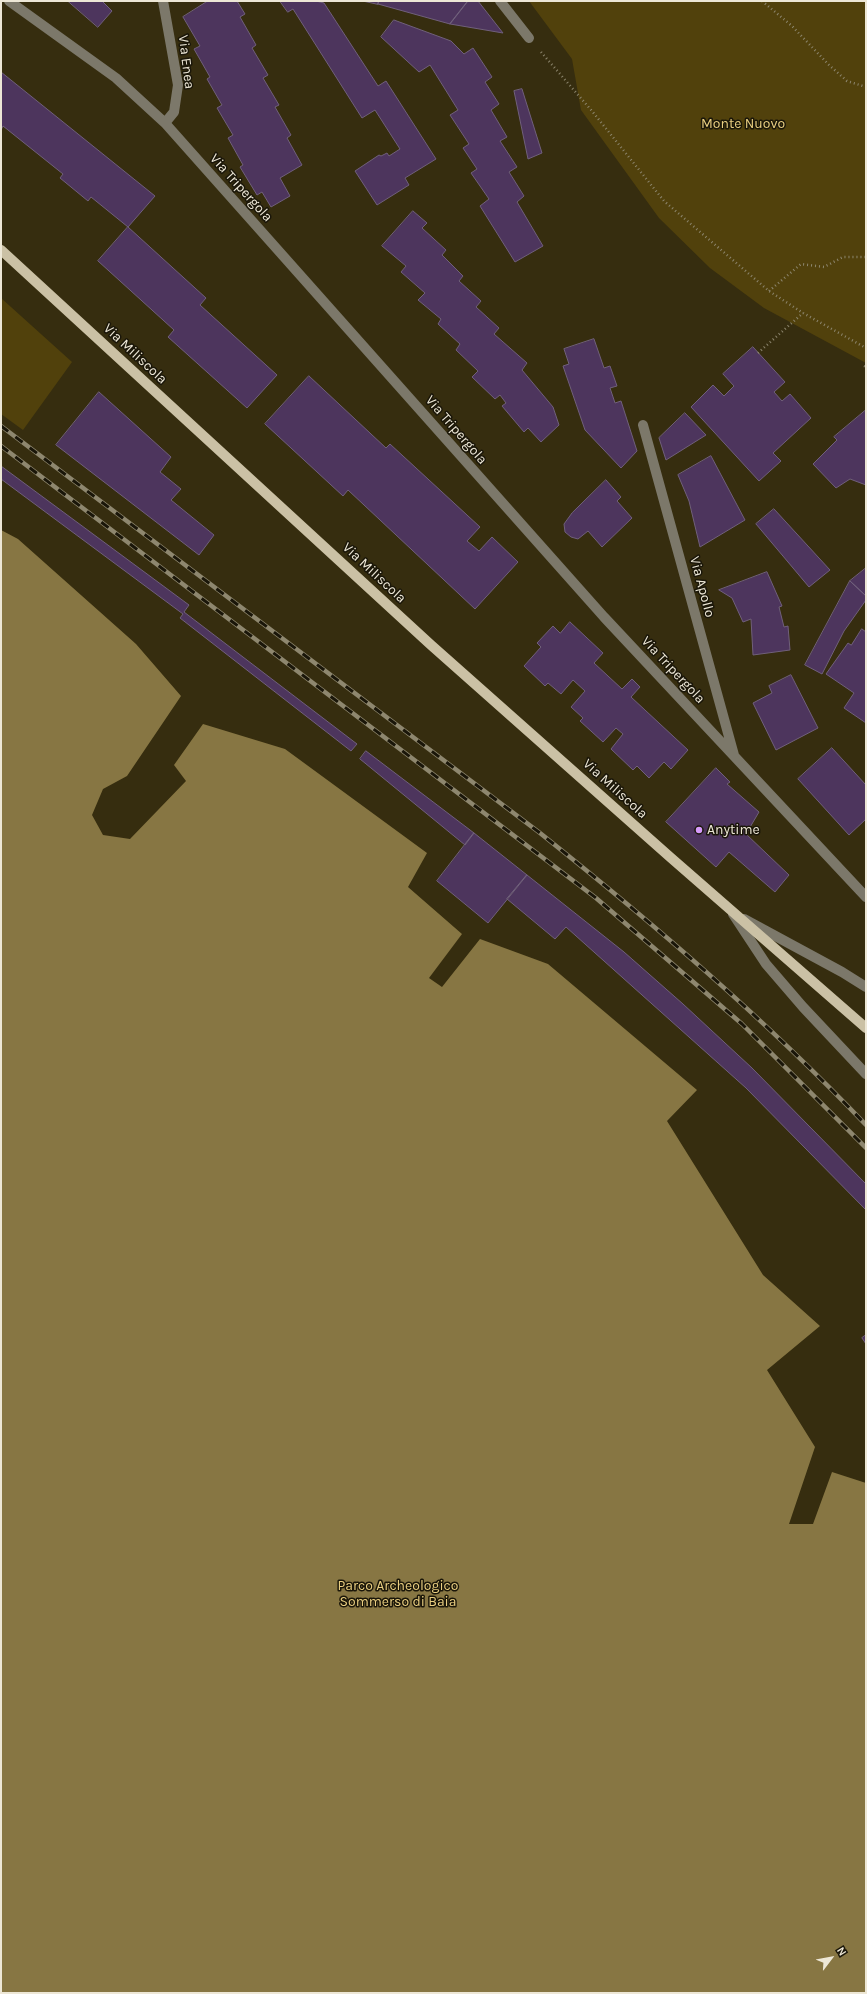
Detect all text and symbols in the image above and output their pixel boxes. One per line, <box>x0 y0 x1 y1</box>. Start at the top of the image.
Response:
street label: Via Enea <box>174 34 198 90</box>
park label: Monte Nuovo <box>701 116 785 132</box>
street label: Via Tripergola <box>206 151 276 225</box>
street label: Via Miliscola <box>100 320 170 388</box>
street label: Via Tripergola <box>422 392 490 468</box>
street label: Via Miliscola <box>339 539 409 607</box>
street label: Via Apollo <box>686 555 718 619</box>
street label: Via Tripergola <box>638 633 708 707</box>
street label: Via Miliscola <box>579 756 651 822</box>
place label: Anytime <box>707 822 760 838</box>
marker: Anytime <box>694 825 704 835</box>
park label: Parco Archeologico Sommerso di Baia <box>338 1578 458 1610</box>
north arrow <box>811 1938 851 1978</box>
text: N <box>834 1945 849 1958</box>

